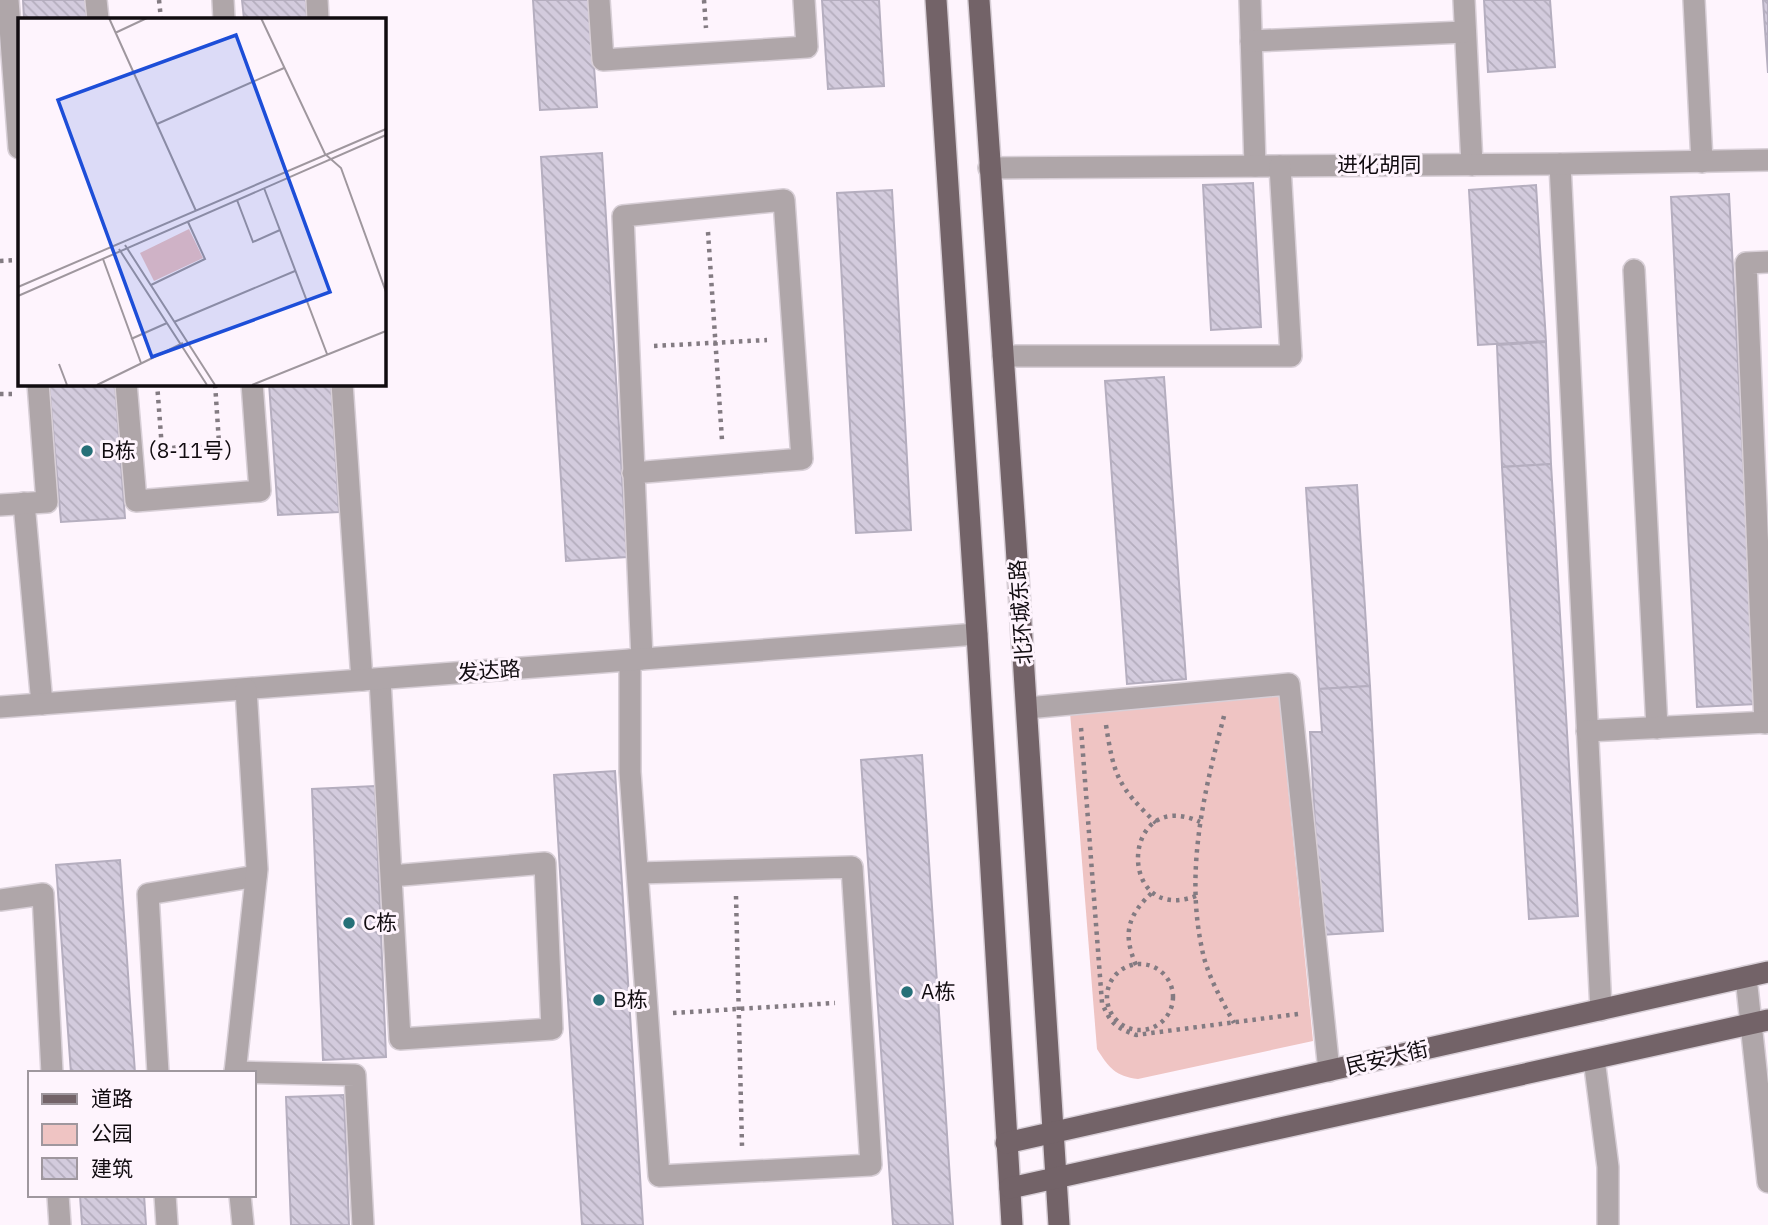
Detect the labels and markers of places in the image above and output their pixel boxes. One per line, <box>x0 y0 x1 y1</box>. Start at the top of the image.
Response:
place label: B栋（8-11号） <box>101 436 245 464</box>
marker: B栋（8-11号） <box>79 443 95 459</box>
place label: C栋 <box>363 908 397 936</box>
marker: C栋 <box>341 915 357 931</box>
place label: A栋 <box>921 977 955 1005</box>
marker: A栋 <box>899 984 915 1000</box>
place label: B栋 <box>613 985 648 1013</box>
marker: B栋 <box>591 992 607 1008</box>

